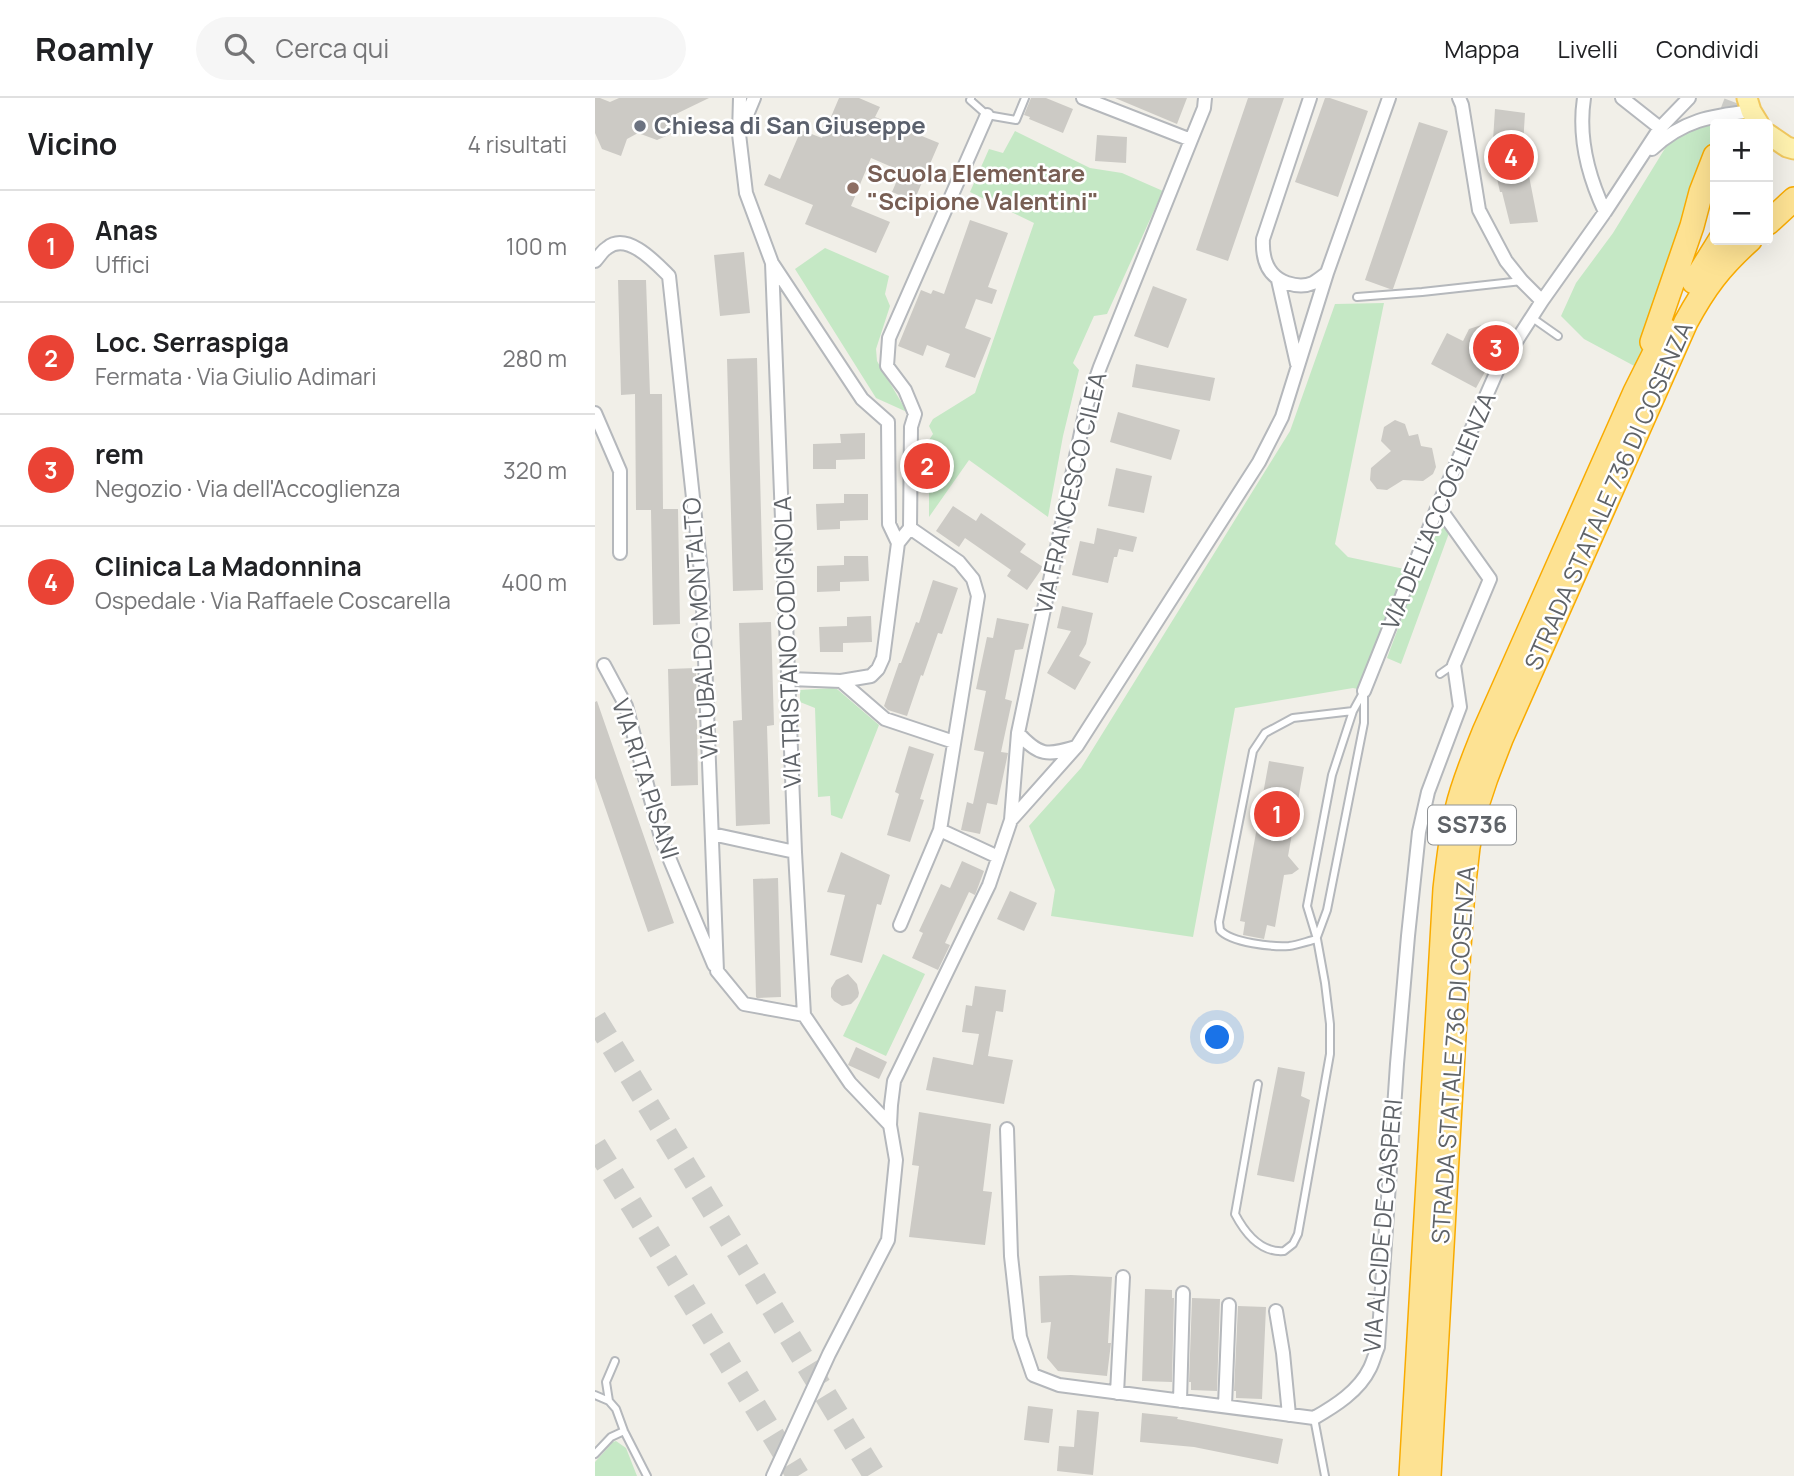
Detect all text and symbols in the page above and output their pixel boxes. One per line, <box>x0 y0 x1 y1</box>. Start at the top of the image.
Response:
search box <box>196 17 686 80</box>
text: Roamly <box>35 26 154 71</box>
icon: search <box>220 29 258 67</box>
text: Cerca qui <box>276 30 389 66</box>
text: Mappa <box>1444 32 1520 65</box>
text: Livelli <box>1558 32 1618 65</box>
text: Condividi <box>1656 32 1759 65</box>
place label: Chiesa di San Giuseppe <box>654 108 926 141</box>
marker: Chiesa di San Giuseppe <box>632 118 648 134</box>
map controls <box>1710 119 1773 245</box>
button: + <box>1710 119 1773 182</box>
text: Vicino <box>28 123 117 164</box>
text: 4 risultati <box>468 128 567 160</box>
pin: 4 <box>1488 131 1534 183</box>
place label: Scuola Elementare "Scipione Valentini" <box>867 156 1099 217</box>
marker: Scuola Elementare "Scipione Valentini" <box>845 180 861 196</box>
button: − <box>1710 182 1773 245</box>
text: Anas <box>95 212 158 248</box>
text: 1 <box>46 230 56 262</box>
text: 100 m <box>506 230 567 262</box>
text: Uffici <box>95 248 150 280</box>
street label: STRADA STATALE 736 DI COSENZA <box>1516 316 1700 675</box>
pin: 3 <box>1473 322 1519 374</box>
text: Loc. Serraspiga <box>95 324 289 360</box>
text: 2 <box>44 342 58 374</box>
text: 280 m <box>502 342 567 374</box>
text: Fermata · Via Giulio Adimari <box>95 360 377 392</box>
street label: VIA FRANCESCO CILEA <box>1026 369 1113 617</box>
street label: VIA DELL'ACCOGLIENZA <box>1373 387 1503 634</box>
text: rem <box>95 436 144 472</box>
pin: 2 <box>904 440 950 492</box>
text: 3 <box>44 454 58 486</box>
text: 320 m <box>503 454 567 486</box>
text: Negozio · Via dell'Accoglienza <box>95 472 400 504</box>
street label: VIA UBALDO MONTALTO <box>674 496 725 760</box>
street label: VIA TRISTANO CODIGNOLA <box>765 496 808 789</box>
text: Clinica La Madonnina <box>95 548 362 584</box>
text: 4 <box>44 566 58 598</box>
text: 400 m <box>501 566 567 598</box>
text: Ospedale · Via Raffaele Coscarella <box>95 584 451 616</box>
street label: VIA RITA PISANI <box>605 694 688 863</box>
pin: 1 <box>1254 788 1300 840</box>
road number: SS736 <box>1428 806 1516 845</box>
street label: STRADA STATALE 736 DI COSENZA <box>1423 865 1482 1245</box>
your location <box>1200 1020 1234 1054</box>
street label: VIA ALCIDE DE GASPERI <box>1354 1098 1409 1354</box>

